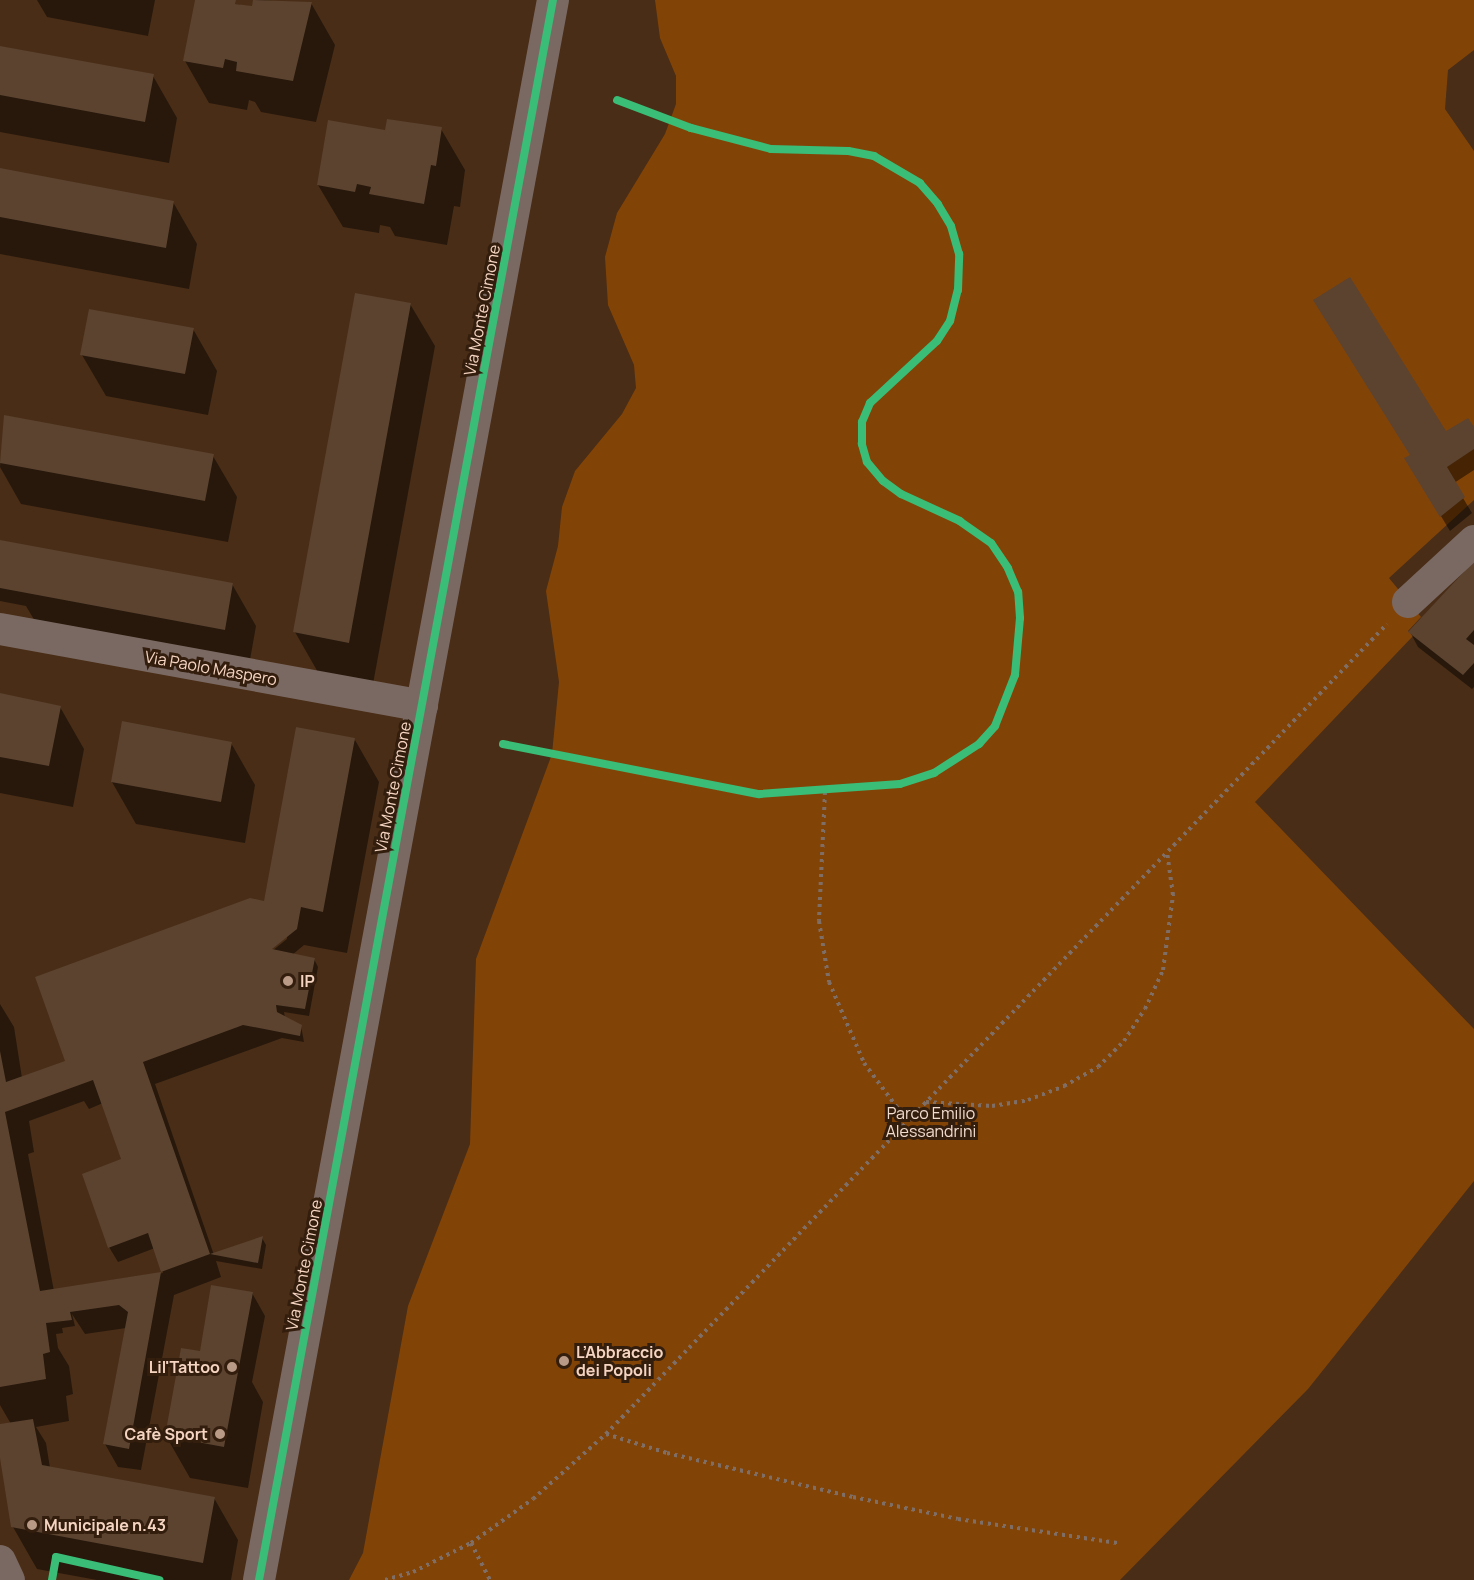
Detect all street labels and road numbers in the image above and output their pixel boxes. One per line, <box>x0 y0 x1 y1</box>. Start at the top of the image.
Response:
street label: Via Monte Cimone <box>460 243 504 377</box>
street label: Via Paolo Maspero <box>143 647 279 689</box>
street label: Via Monte Cimone <box>371 720 415 854</box>
street label: Via Monte Cimone <box>282 1198 326 1332</box>

